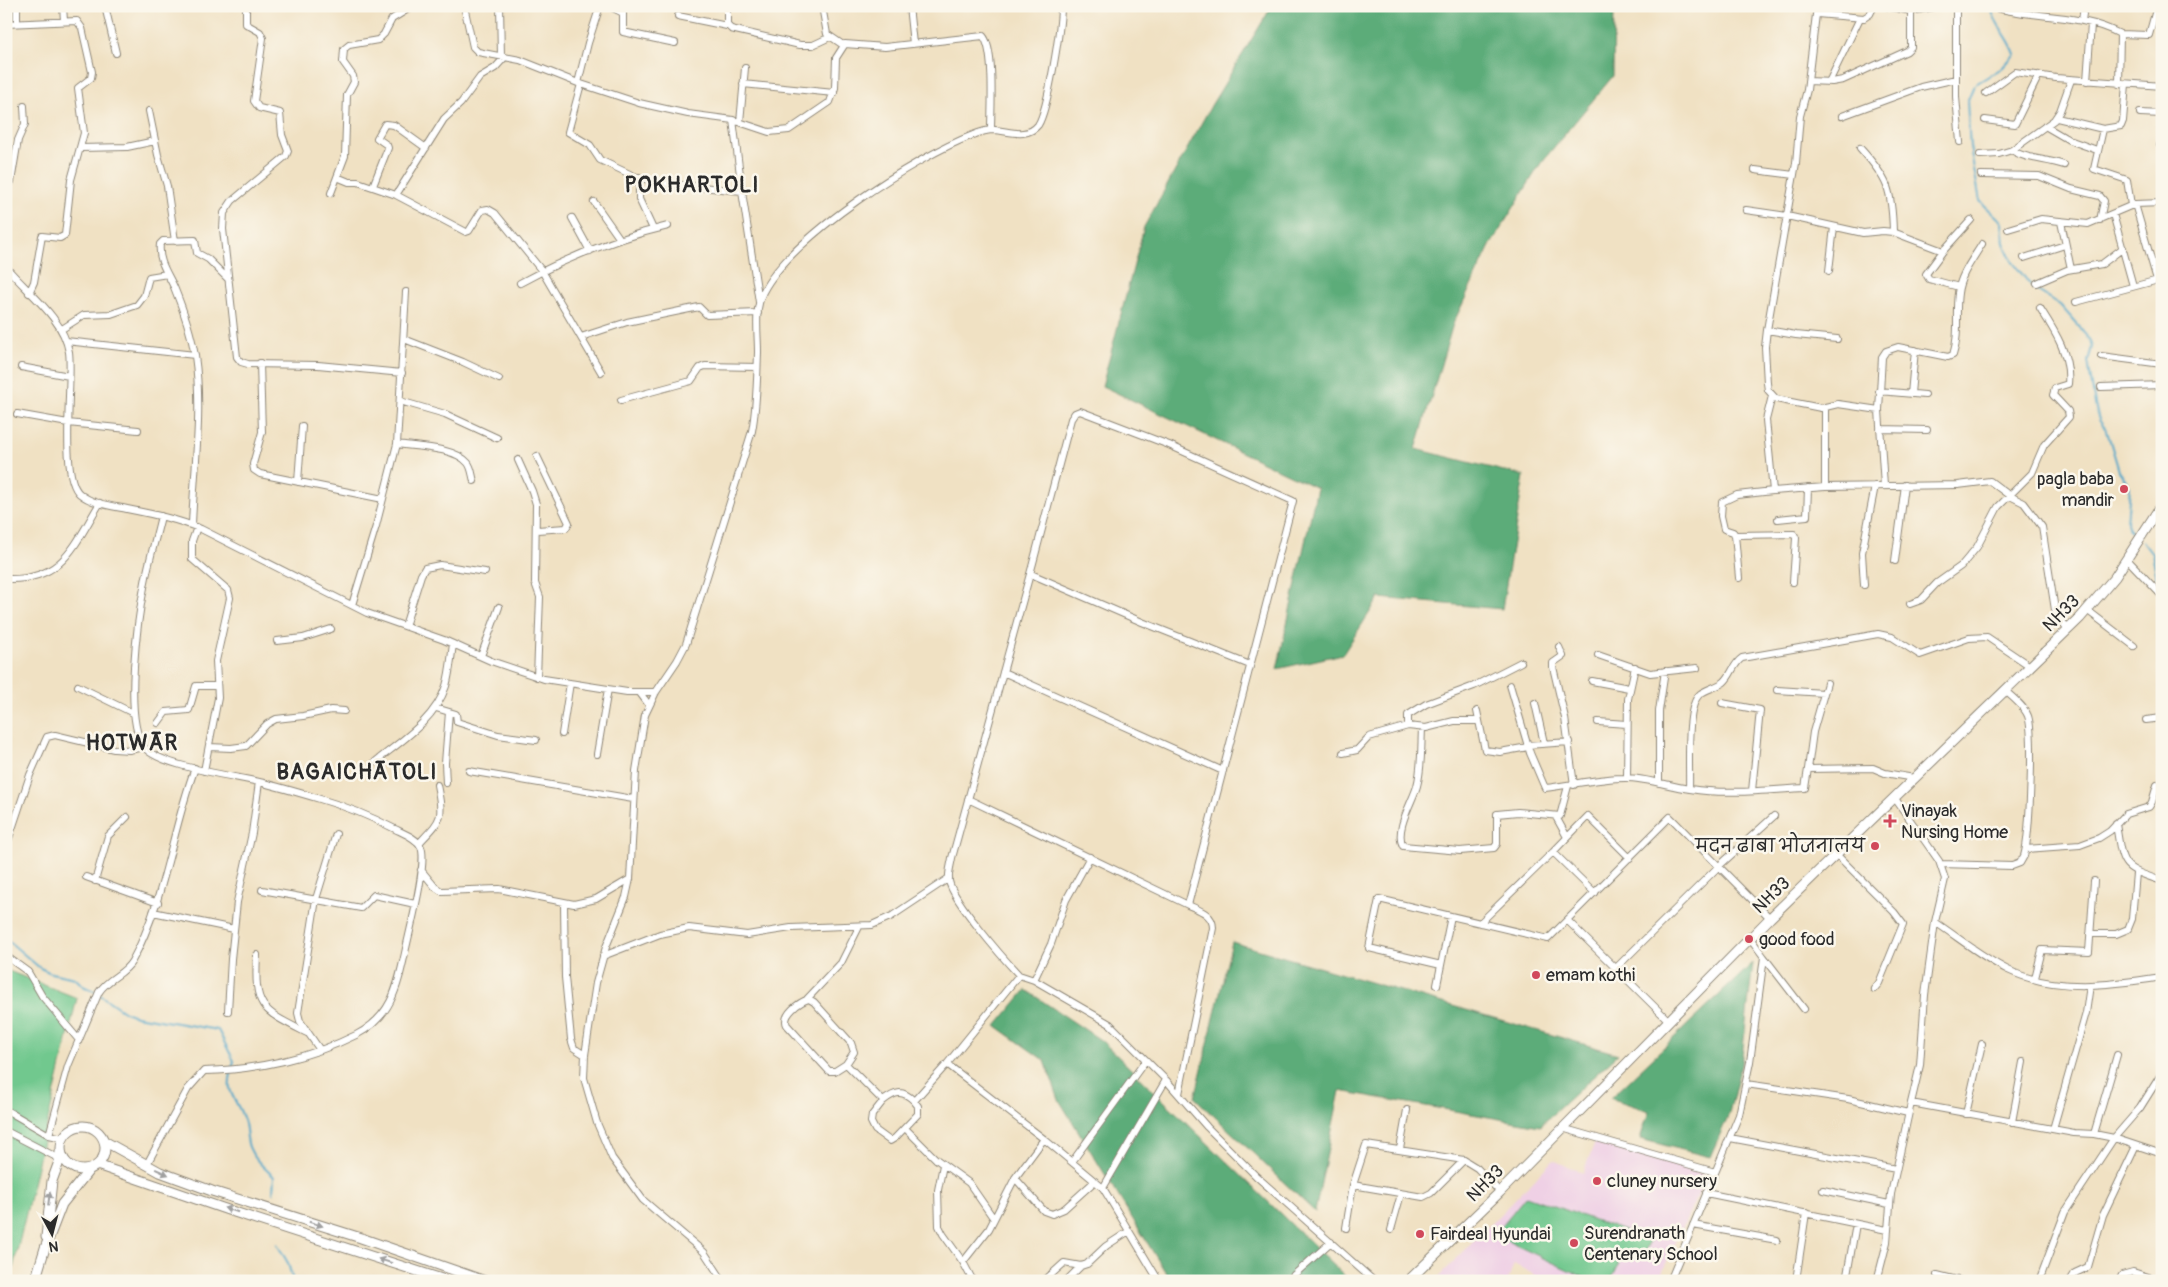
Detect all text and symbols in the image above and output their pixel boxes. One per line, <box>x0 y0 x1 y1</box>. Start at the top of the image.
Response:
district label: POKHARTOLI <box>624 171 760 199</box>
place label: pagla baba mandir <box>2037 468 2115 512</box>
marker: pagla baba mandir <box>2118 483 2130 495</box>
street label: NH33 <box>2038 590 2085 637</box>
district label: HOTWĀR <box>86 729 178 757</box>
district label: BAGAICHĀTOLI <box>277 758 437 786</box>
place label: Vinayak Nursing Home <box>1901 800 2008 844</box>
marker: Vinayak Nursing Home <box>1883 814 1897 828</box>
place label: मदन ढाबा भोजनालय <box>1694 832 1867 858</box>
marker: मदन ढाबा भोजनालय <box>1869 840 1881 852</box>
street label: NH33 <box>1748 872 1795 919</box>
place label: good food <box>1759 928 1835 951</box>
marker: good food <box>1743 933 1755 945</box>
place label: emam kothi <box>1546 964 1635 987</box>
marker: emam kothi <box>1530 969 1542 981</box>
street label: NH33 <box>1462 1160 1509 1207</box>
one-way arrow <box>155 1168 170 1177</box>
place label: cluney nursery <box>1607 1170 1717 1193</box>
marker: cluney nursery <box>1591 1175 1603 1187</box>
one-way arrow <box>46 1191 54 1207</box>
one-way arrow <box>223 1206 238 1214</box>
north arrow <box>28 1210 78 1260</box>
one-way arrow <box>309 1221 324 1229</box>
place label: Surendranath Centenary School <box>1584 1222 1718 1266</box>
place label: Fairdeal Hyundai <box>1430 1223 1551 1246</box>
marker: Fairdeal Hyundai <box>1414 1228 1426 1240</box>
text: N <box>48 1237 59 1255</box>
marker: Surendranath Centenary School <box>1568 1237 1580 1249</box>
one-way arrow <box>377 1256 392 1264</box>

